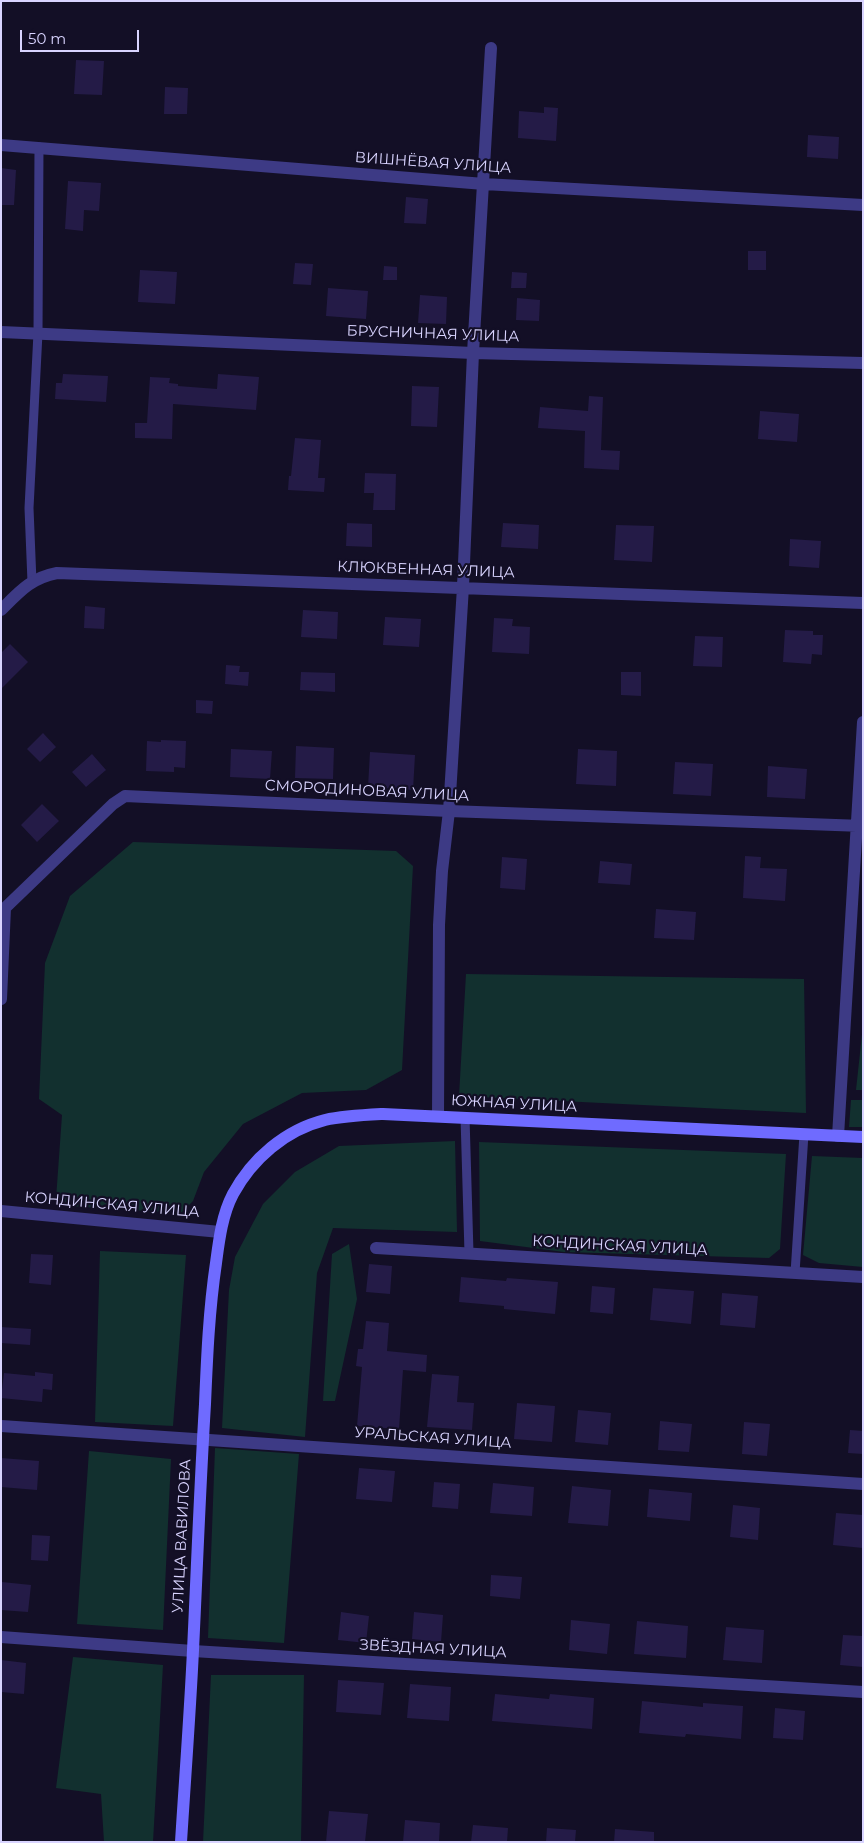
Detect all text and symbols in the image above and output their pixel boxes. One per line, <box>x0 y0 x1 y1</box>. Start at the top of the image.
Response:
scale bar <box>22 20 141 52</box>
text: 50 m <box>28 29 66 48</box>
street label: ВИШНЁВАЯ УЛИЦА <box>354 149 512 177</box>
street label: БРУСНИЧНАЯ УЛИЦА <box>346 322 520 346</box>
street label: КЛЮКВЕННАЯ УЛИЦА <box>337 558 515 582</box>
street label: СМОРОДИНОВАЯ УЛИЦА <box>264 777 470 805</box>
street label: ЮЖНАЯ УЛИЦА <box>450 1092 578 1116</box>
street label: КОНДИНСКАЯ УЛИЦА <box>24 1188 200 1222</box>
street label: КОНДИНСКАЯ УЛИЦА <box>532 1232 708 1260</box>
street label: УРАЛЬСКАЯ УЛИЦА <box>354 1424 512 1452</box>
street label: УЛИЦА ВАВИЛОВА <box>169 1459 195 1613</box>
street label: ЗВЁЗДНАЯ УЛИЦА <box>359 1636 507 1662</box>

